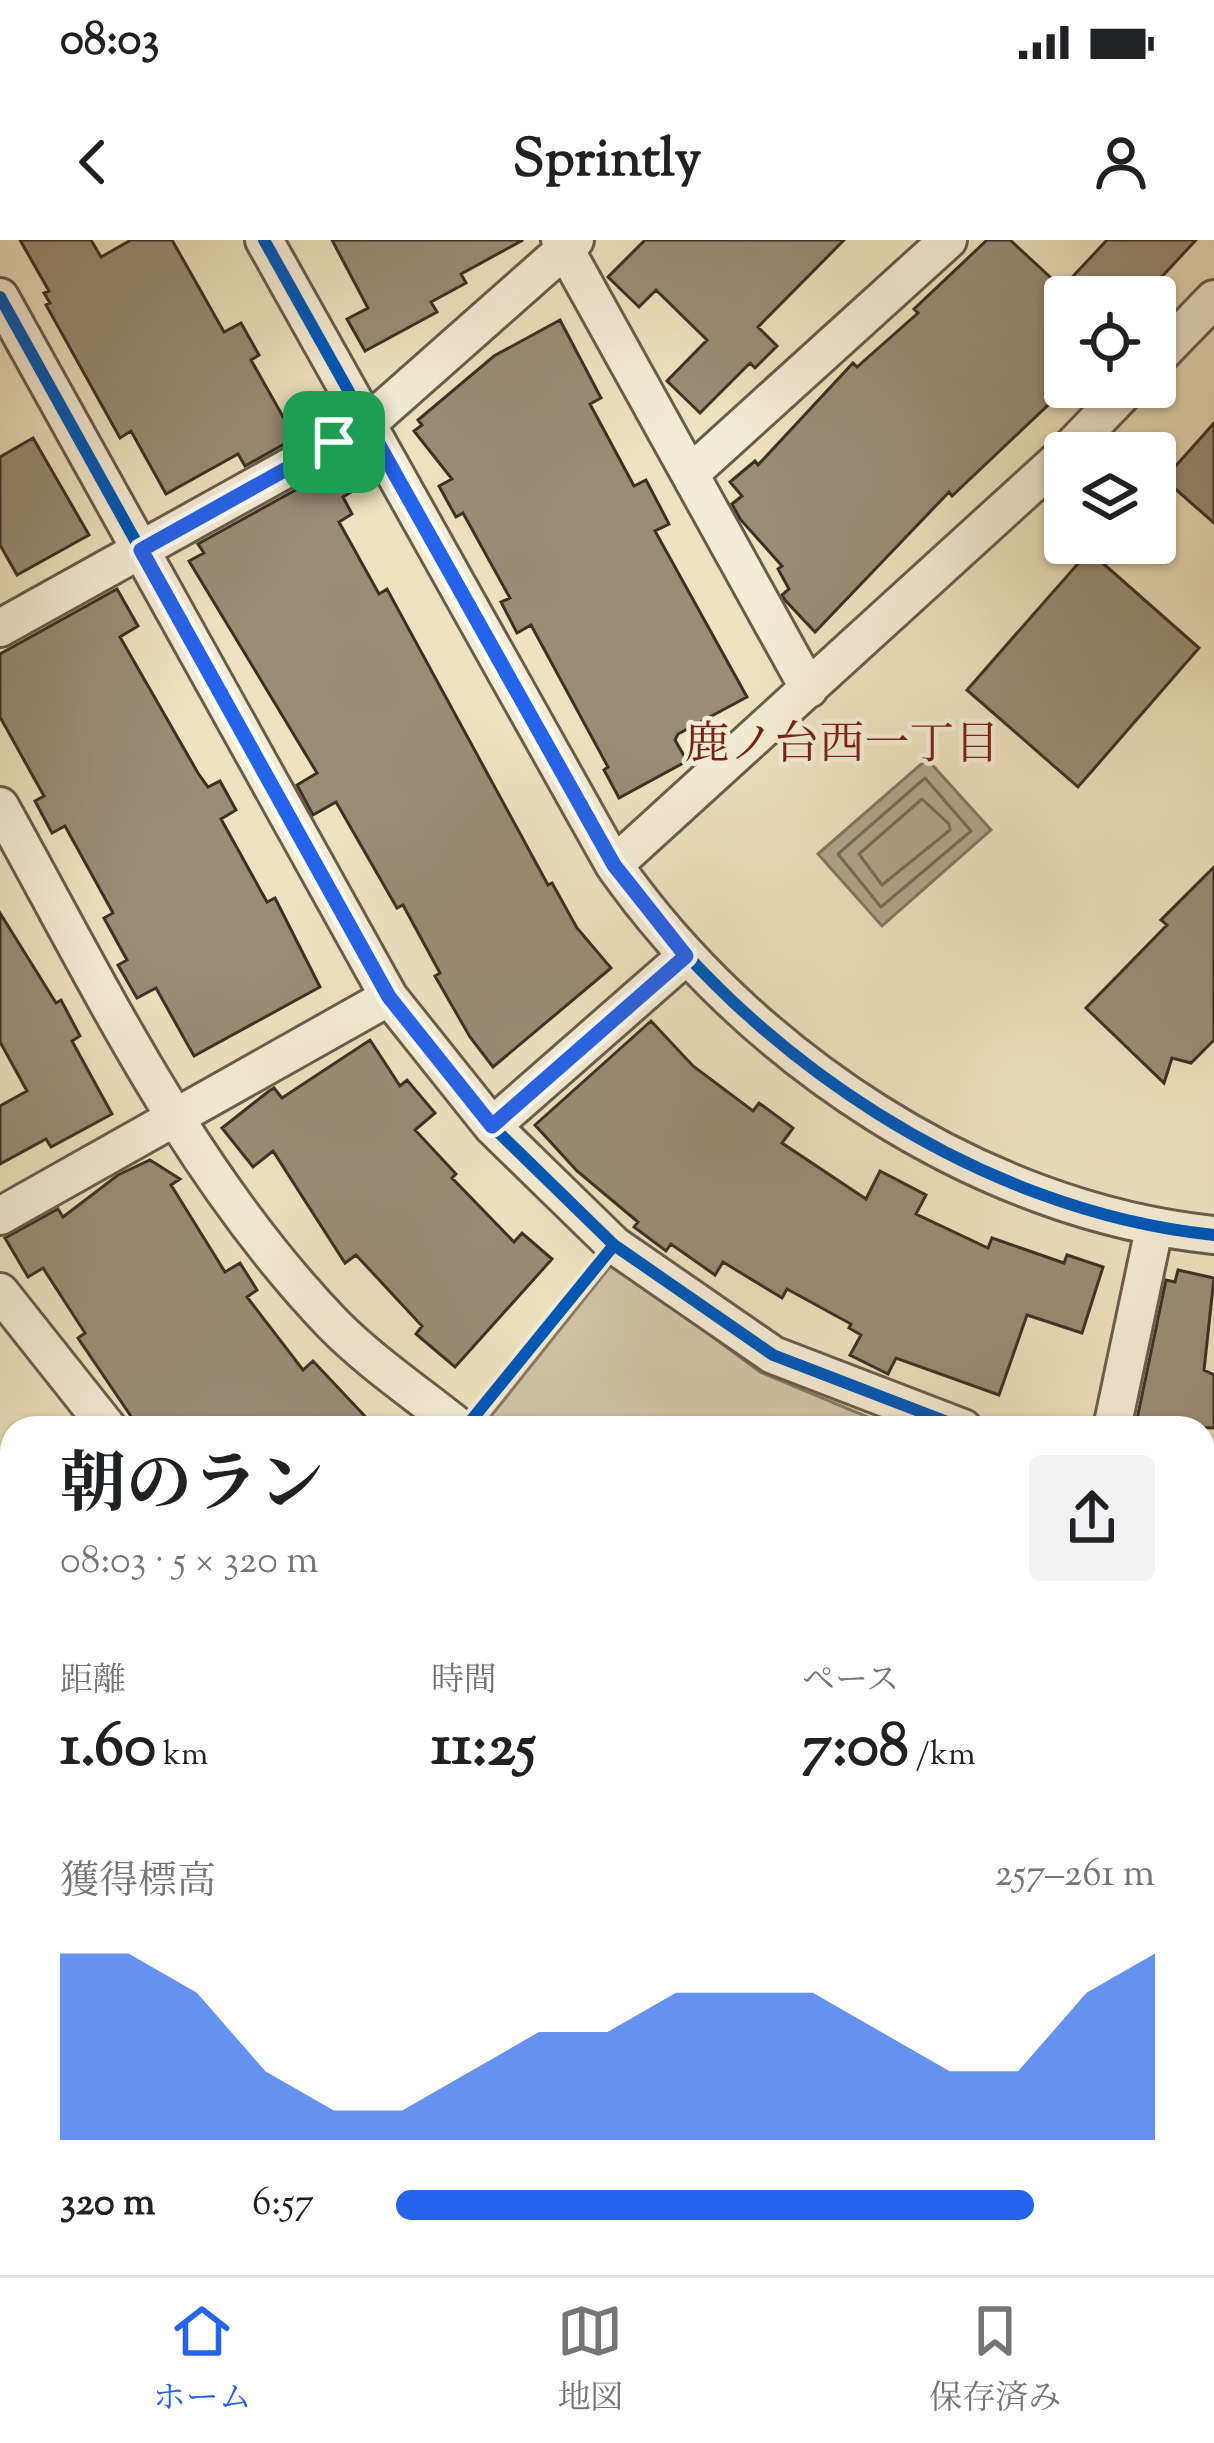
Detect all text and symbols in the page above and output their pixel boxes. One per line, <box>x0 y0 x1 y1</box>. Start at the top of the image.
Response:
text: 08:03 <box>60 10 160 75</box>
text: Sprintly <box>513 123 702 201</box>
icon: back <box>60 129 126 195</box>
icon: person <box>1088 129 1154 195</box>
map controls <box>1044 276 1176 564</box>
button: locate <box>1044 276 1176 408</box>
pin <box>283 391 385 493</box>
icon: arrive <box>301 409 367 475</box>
button: layers <box>1044 432 1176 564</box>
district label: 鹿ノ台西一丁目 <box>684 715 1000 780</box>
text: 朝のラン <box>60 1442 324 1537</box>
button: share <box>1029 1455 1155 1581</box>
text: 08:03 · 5 × 320 m <box>60 1535 318 1591</box>
text: 距離 <box>60 1658 126 1706</box>
text: 時間 <box>431 1658 497 1706</box>
text: ペース <box>802 1658 899 1706</box>
text: 1.60 <box>60 1706 156 1793</box>
text: 11:25 <box>431 1706 536 1793</box>
text: 7:08 <box>802 1706 909 1793</box>
text: km <box>156 1732 208 1780</box>
text: /km <box>909 1732 976 1780</box>
text: 257–261 m <box>994 1848 1155 1904</box>
text: 獲得標高 <box>60 1856 216 1912</box>
text: 320 m <box>60 2177 155 2233</box>
text: 6:57 <box>252 2177 314 2233</box>
tab: ホーム <box>153 2298 252 2424</box>
tab: 地図 <box>557 2298 623 2424</box>
tab: 保存済み <box>929 2298 1061 2424</box>

